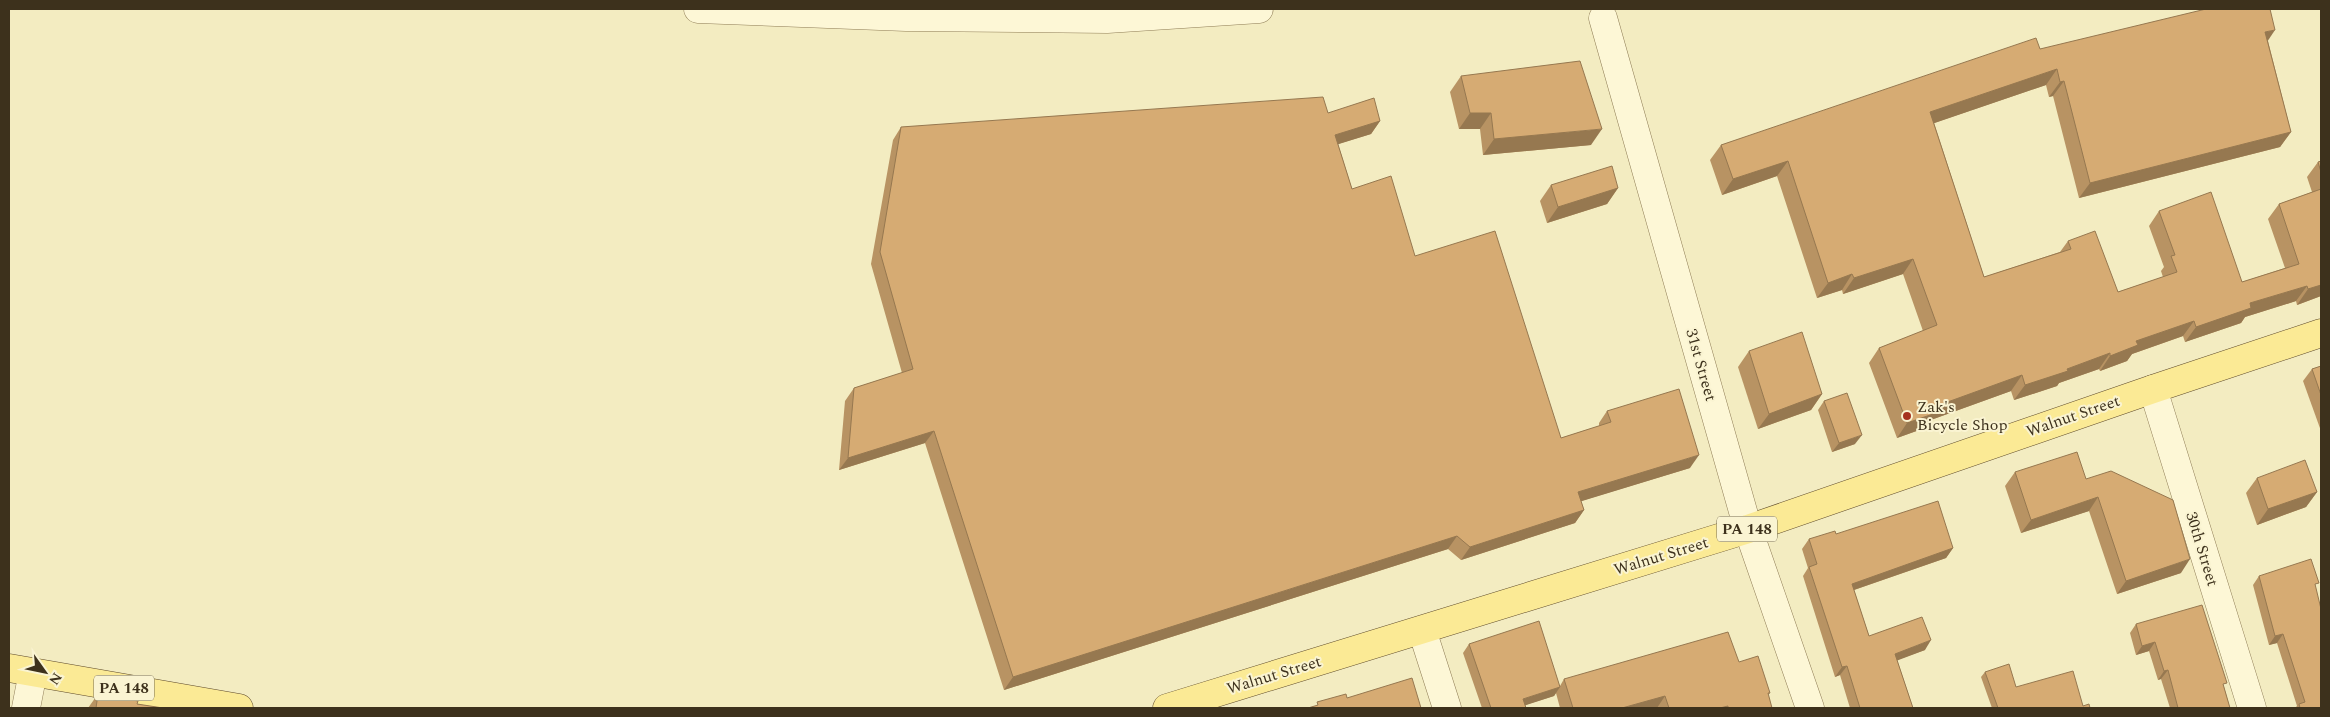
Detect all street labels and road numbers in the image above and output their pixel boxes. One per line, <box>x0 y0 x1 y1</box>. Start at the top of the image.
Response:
street label: 31st Street <box>1679 326 1723 404</box>
street label: Walnut Street <box>2023 389 2123 443</box>
street label: 30th Street <box>2179 509 2225 590</box>
road number: PA 148 <box>1717 516 1777 542</box>
street label: Walnut Street <box>1611 530 1712 582</box>
street label: Walnut Street <box>1224 649 1325 701</box>
road number: PA 148 <box>94 676 154 700</box>

